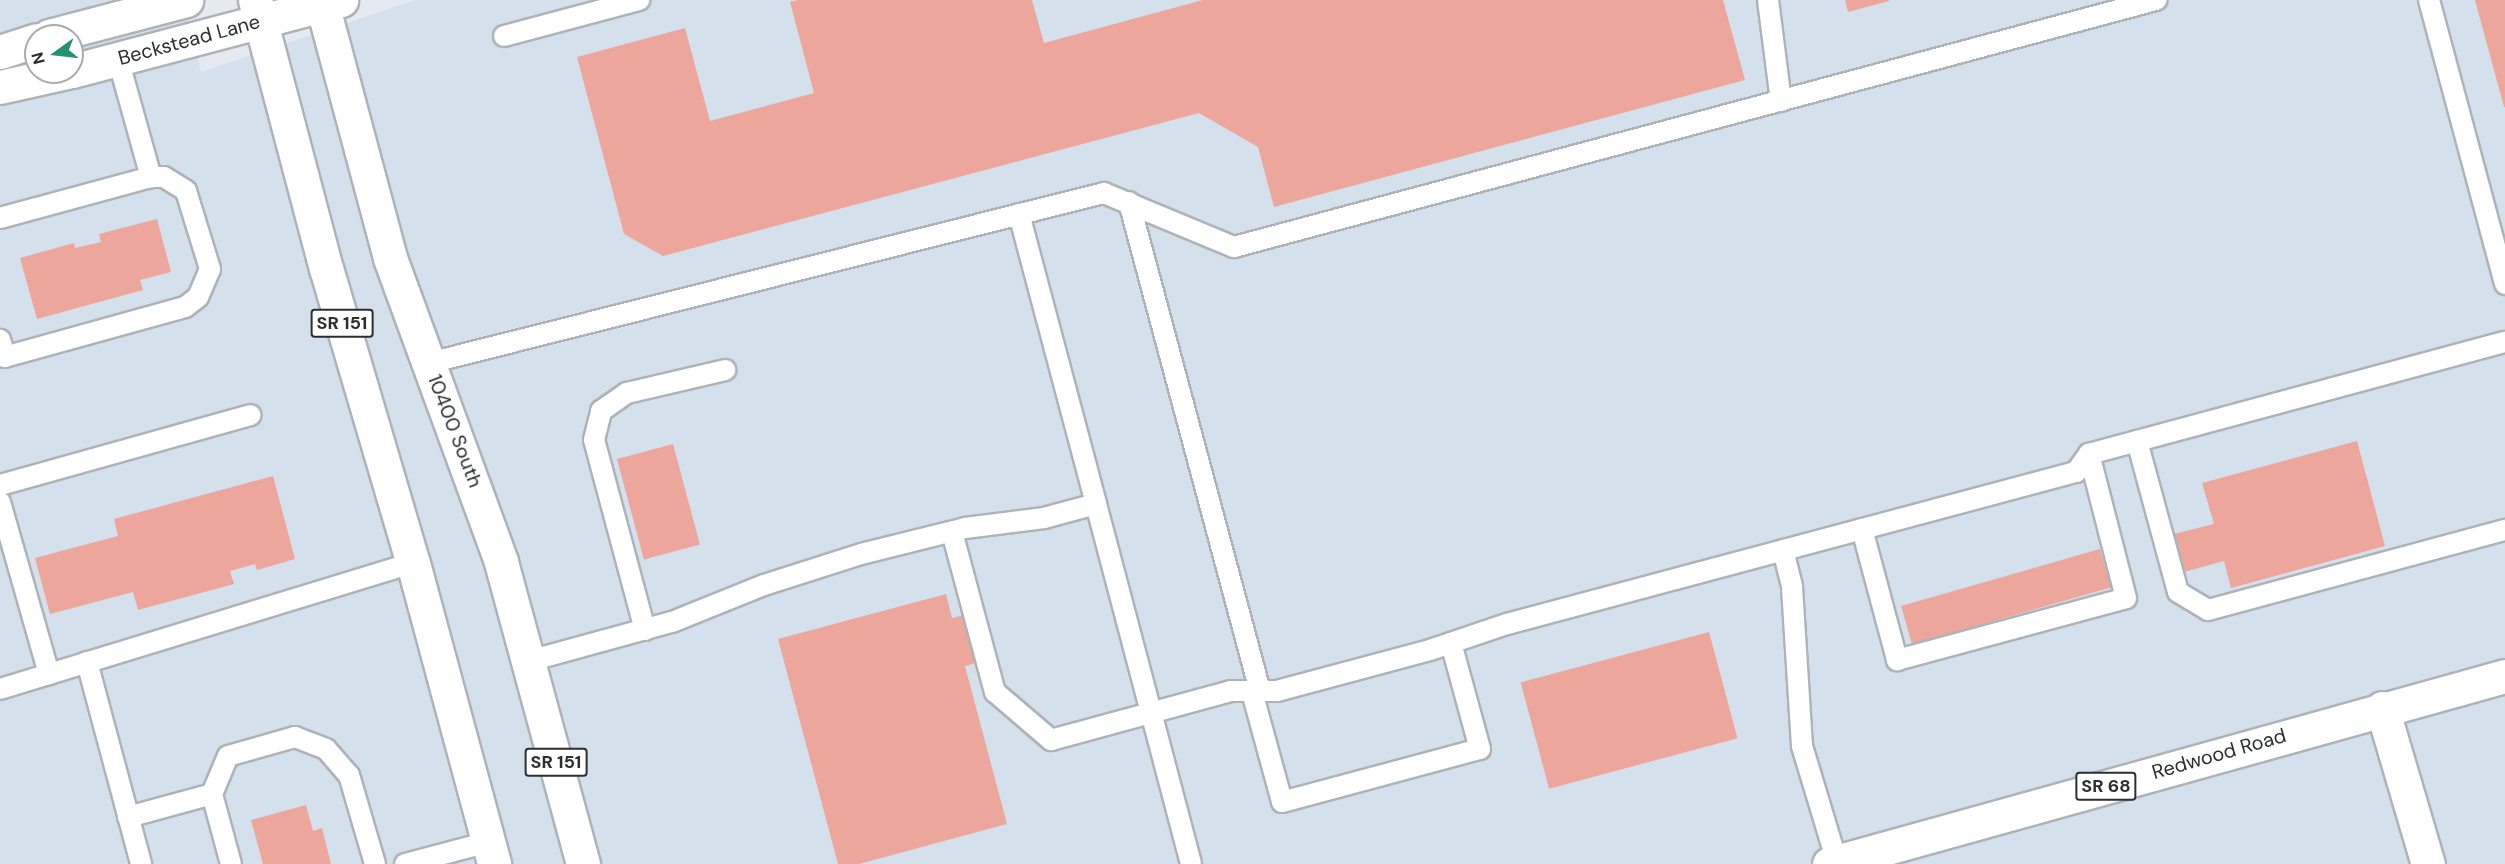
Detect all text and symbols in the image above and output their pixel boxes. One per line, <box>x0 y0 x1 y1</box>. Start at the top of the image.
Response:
street label: Beckstead Lane <box>115 10 263 70</box>
north arrow <box>24 24 84 84</box>
text: N <box>26 50 50 67</box>
road number: SR 151 <box>310 308 374 338</box>
street label: 10400 South <box>422 371 488 491</box>
street label: Redwood Road <box>2149 723 2289 785</box>
road number: SR 151 <box>524 747 588 777</box>
road number: SR 68 <box>2074 771 2138 801</box>

